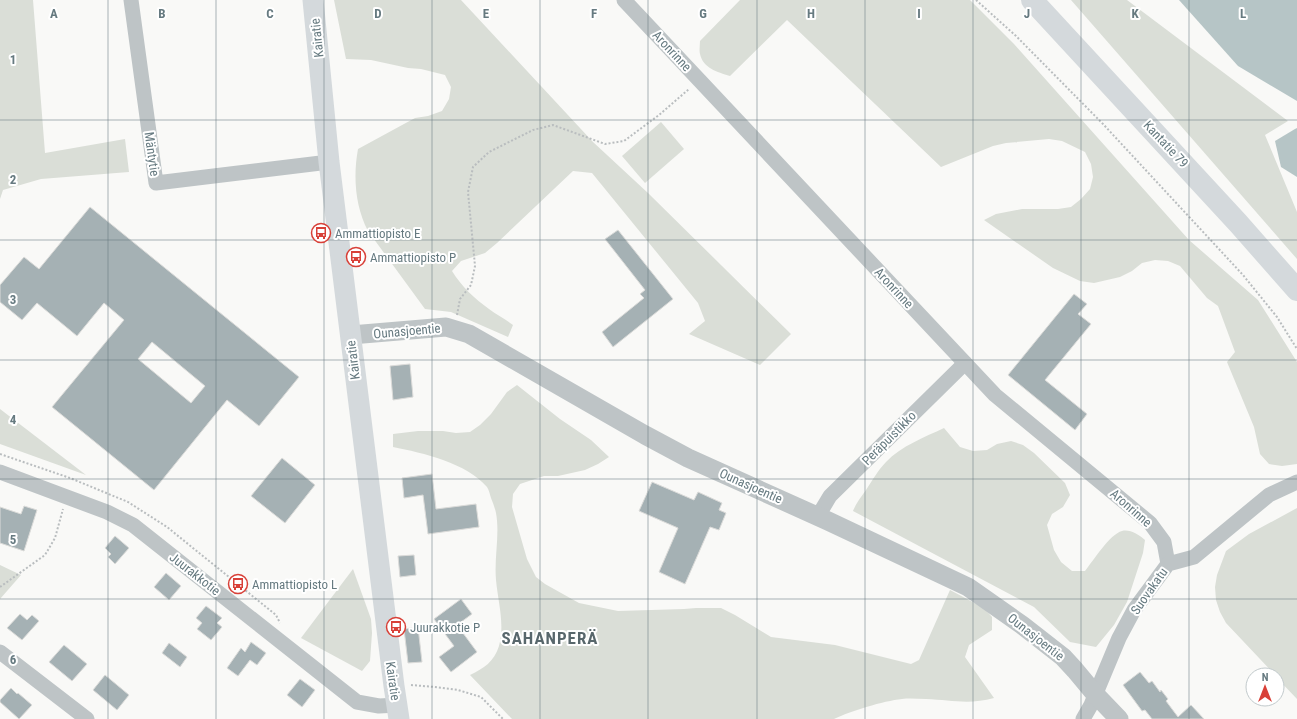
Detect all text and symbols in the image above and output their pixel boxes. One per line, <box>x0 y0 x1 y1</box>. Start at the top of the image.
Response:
text: A <box>50 6 58 21</box>
text: B <box>158 6 166 21</box>
text: C <box>266 6 274 21</box>
text: D <box>374 6 382 21</box>
text: E <box>483 6 490 21</box>
text: F <box>591 6 597 21</box>
text: G <box>699 6 707 21</box>
text: H <box>807 6 815 21</box>
text: I <box>917 6 921 21</box>
text: J <box>1024 6 1030 21</box>
text: K <box>1131 6 1139 21</box>
text: L <box>1240 6 1246 21</box>
street label: Kairatie <box>307 18 327 58</box>
street label: Aronrinne <box>650 28 694 74</box>
text: 1 <box>10 52 16 67</box>
street label: Kantatie 79 <box>1141 118 1191 170</box>
street label: Mäntytie <box>141 131 163 177</box>
text: 2 <box>10 172 17 187</box>
bus stop icon: Ammattiopisto E <box>310 222 332 244</box>
place label: Ammattiopisto E <box>335 226 421 241</box>
bus stop icon: Ammattiopisto P <box>345 246 367 268</box>
place label: Ammattiopisto P <box>370 250 456 265</box>
street label: Aronrinne <box>872 265 916 311</box>
text: 3 <box>10 292 16 307</box>
street label: Ounasjoentie <box>373 321 441 341</box>
street label: Kairatie <box>343 340 363 380</box>
street label: Peräpuistikko <box>859 408 919 468</box>
text: 4 <box>10 412 17 427</box>
street label: Ounasjoentie <box>717 465 785 507</box>
street label: Aronrinne <box>1107 486 1155 530</box>
text: 5 <box>10 532 17 547</box>
street label: Juurakkotie <box>167 550 223 598</box>
street label: Suovakatu <box>1128 565 1170 617</box>
bus stop icon: Ammattiopisto L <box>227 573 249 595</box>
place label: Ammattiopisto L <box>252 577 337 592</box>
street label: Ounasjoentie <box>1005 610 1067 664</box>
bus stop icon: Juurakkotie P <box>385 616 407 638</box>
place label: Juurakkotie P <box>410 620 480 635</box>
district label: SAHANPERÄ <box>501 628 599 648</box>
text: 6 <box>10 652 17 667</box>
street label: Kairatie <box>383 661 403 701</box>
north arrow <box>1245 667 1285 707</box>
text: N <box>1262 671 1269 684</box>

